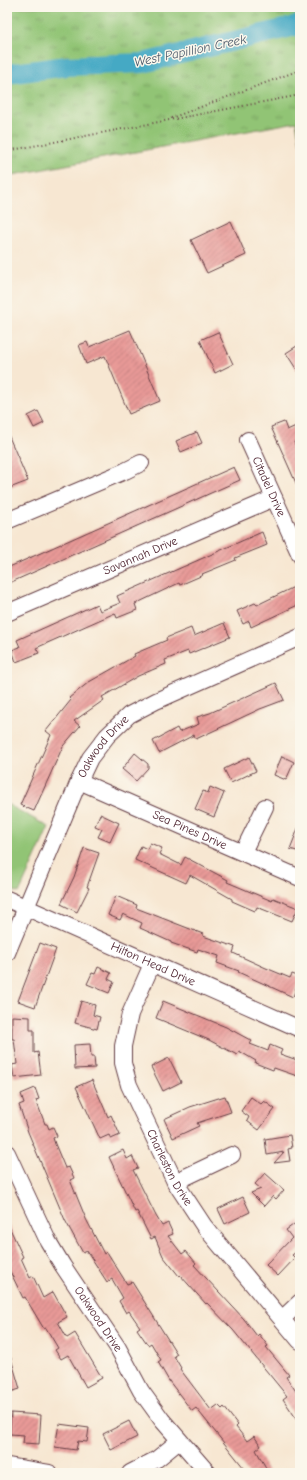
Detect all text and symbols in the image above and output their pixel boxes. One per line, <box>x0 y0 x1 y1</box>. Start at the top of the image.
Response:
water label: West Papillion Creek <box>133 31 248 70</box>
street label: Citadel Drive <box>249 454 289 519</box>
street label: Savannah Drive <box>101 533 179 578</box>
street label: Oakwood Drive <box>75 712 131 780</box>
street label: Sea Pines Drive <box>150 807 229 852</box>
street label: Hilton Head Drive <box>109 939 198 989</box>
street label: Charleston Drive <box>144 1127 196 1208</box>
street label: Oakwood Drive <box>72 1284 125 1354</box>

